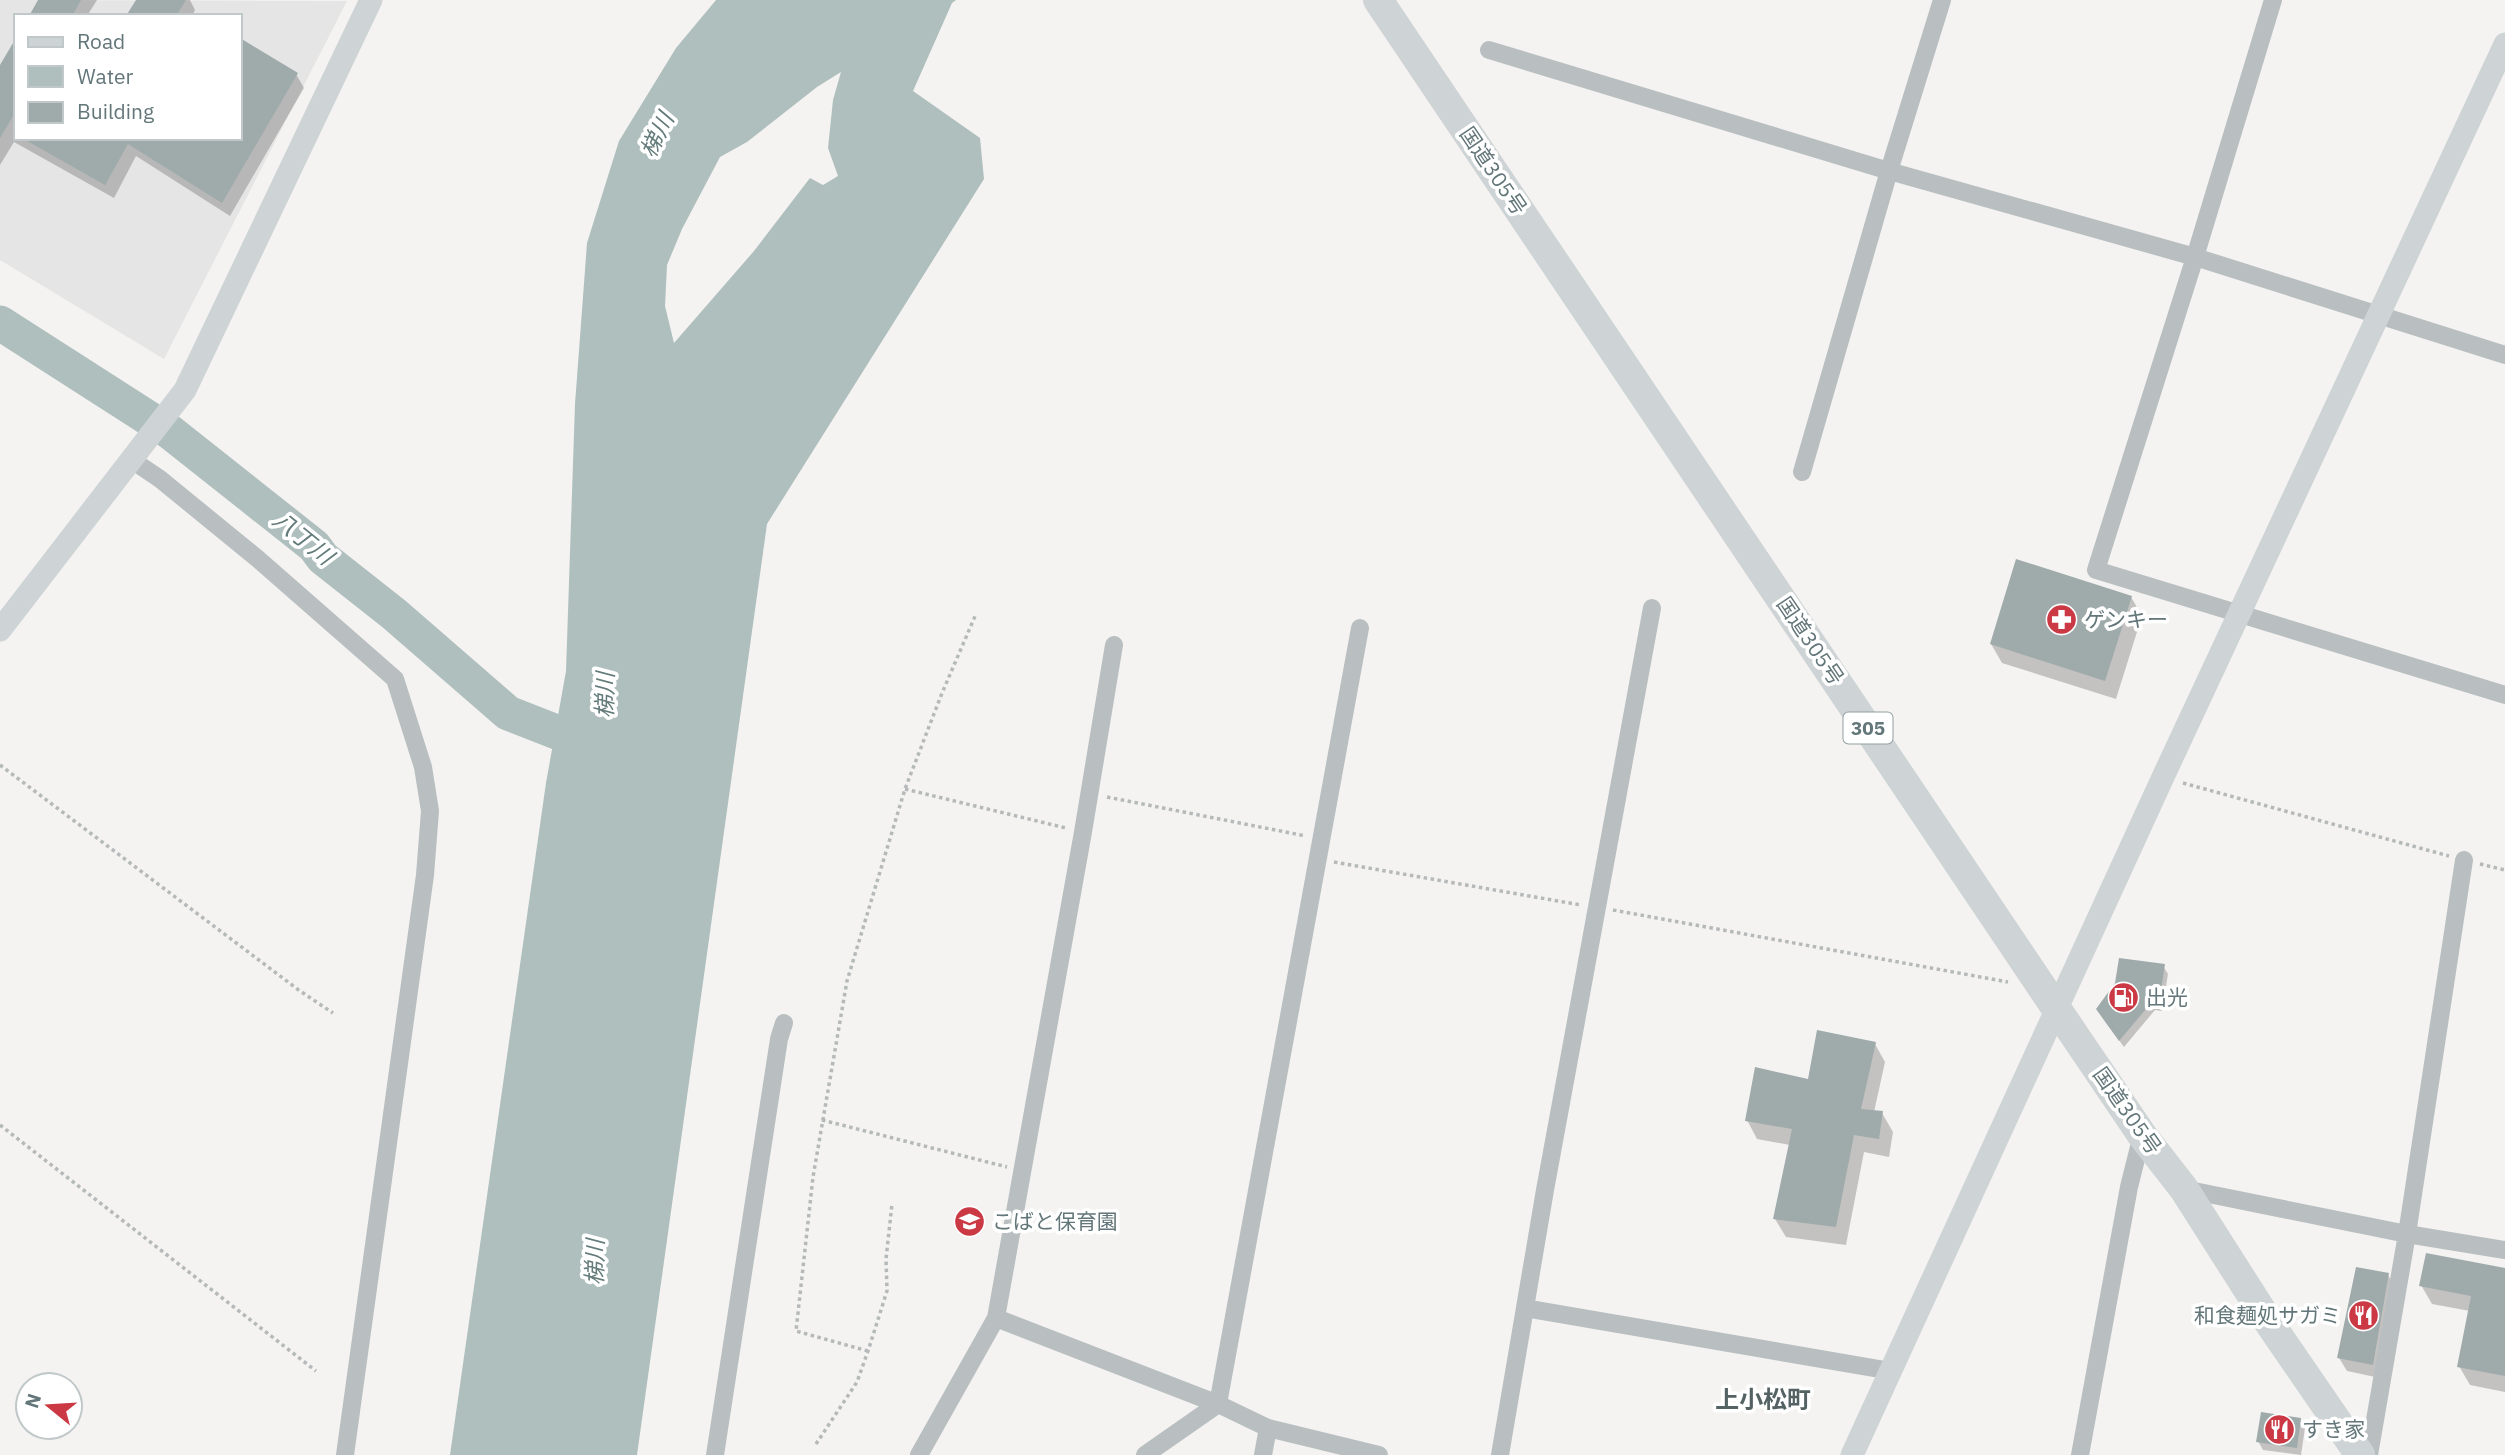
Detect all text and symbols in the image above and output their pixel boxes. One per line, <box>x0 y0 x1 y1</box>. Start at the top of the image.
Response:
legend <box>14 14 242 140</box>
text: Road <box>77 27 125 55</box>
text: Water <box>77 62 134 90</box>
text: Building <box>77 97 154 125</box>
water label: 梯川 <box>633 105 681 162</box>
street label: 国道305号 <box>1454 121 1534 220</box>
water label: 八丁川 <box>267 504 342 572</box>
street label: 国道305号 <box>1771 591 1851 690</box>
pharmacy icon: ゲンキー <box>2044 603 2078 637</box>
place label: ゲンキー <box>2084 605 2168 633</box>
water label: 梯川 <box>589 669 619 718</box>
road number: 305 <box>1843 712 1892 744</box>
fuel station icon: 出光 <box>2106 981 2140 1015</box>
place label: 出光 <box>2146 983 2188 1011</box>
street label: 国道305号 <box>2087 1061 2168 1160</box>
school or university icon: こばと保育園 <box>952 1205 986 1239</box>
place label: こばと保育園 <box>992 1207 1118 1235</box>
water label: 梯川 <box>579 1236 609 1285</box>
restaurant icon: 和食麺処サガミ <box>2347 1299 2381 1333</box>
place label: 和食麺処サガミ <box>2194 1301 2341 1329</box>
north arrow <box>14 1371 84 1441</box>
district label: 上小松町 <box>1715 1383 1811 1415</box>
text: N <box>19 1390 46 1411</box>
restaurant icon: すき家 <box>2262 1413 2296 1447</box>
place label: すき家 <box>2302 1415 2365 1443</box>

